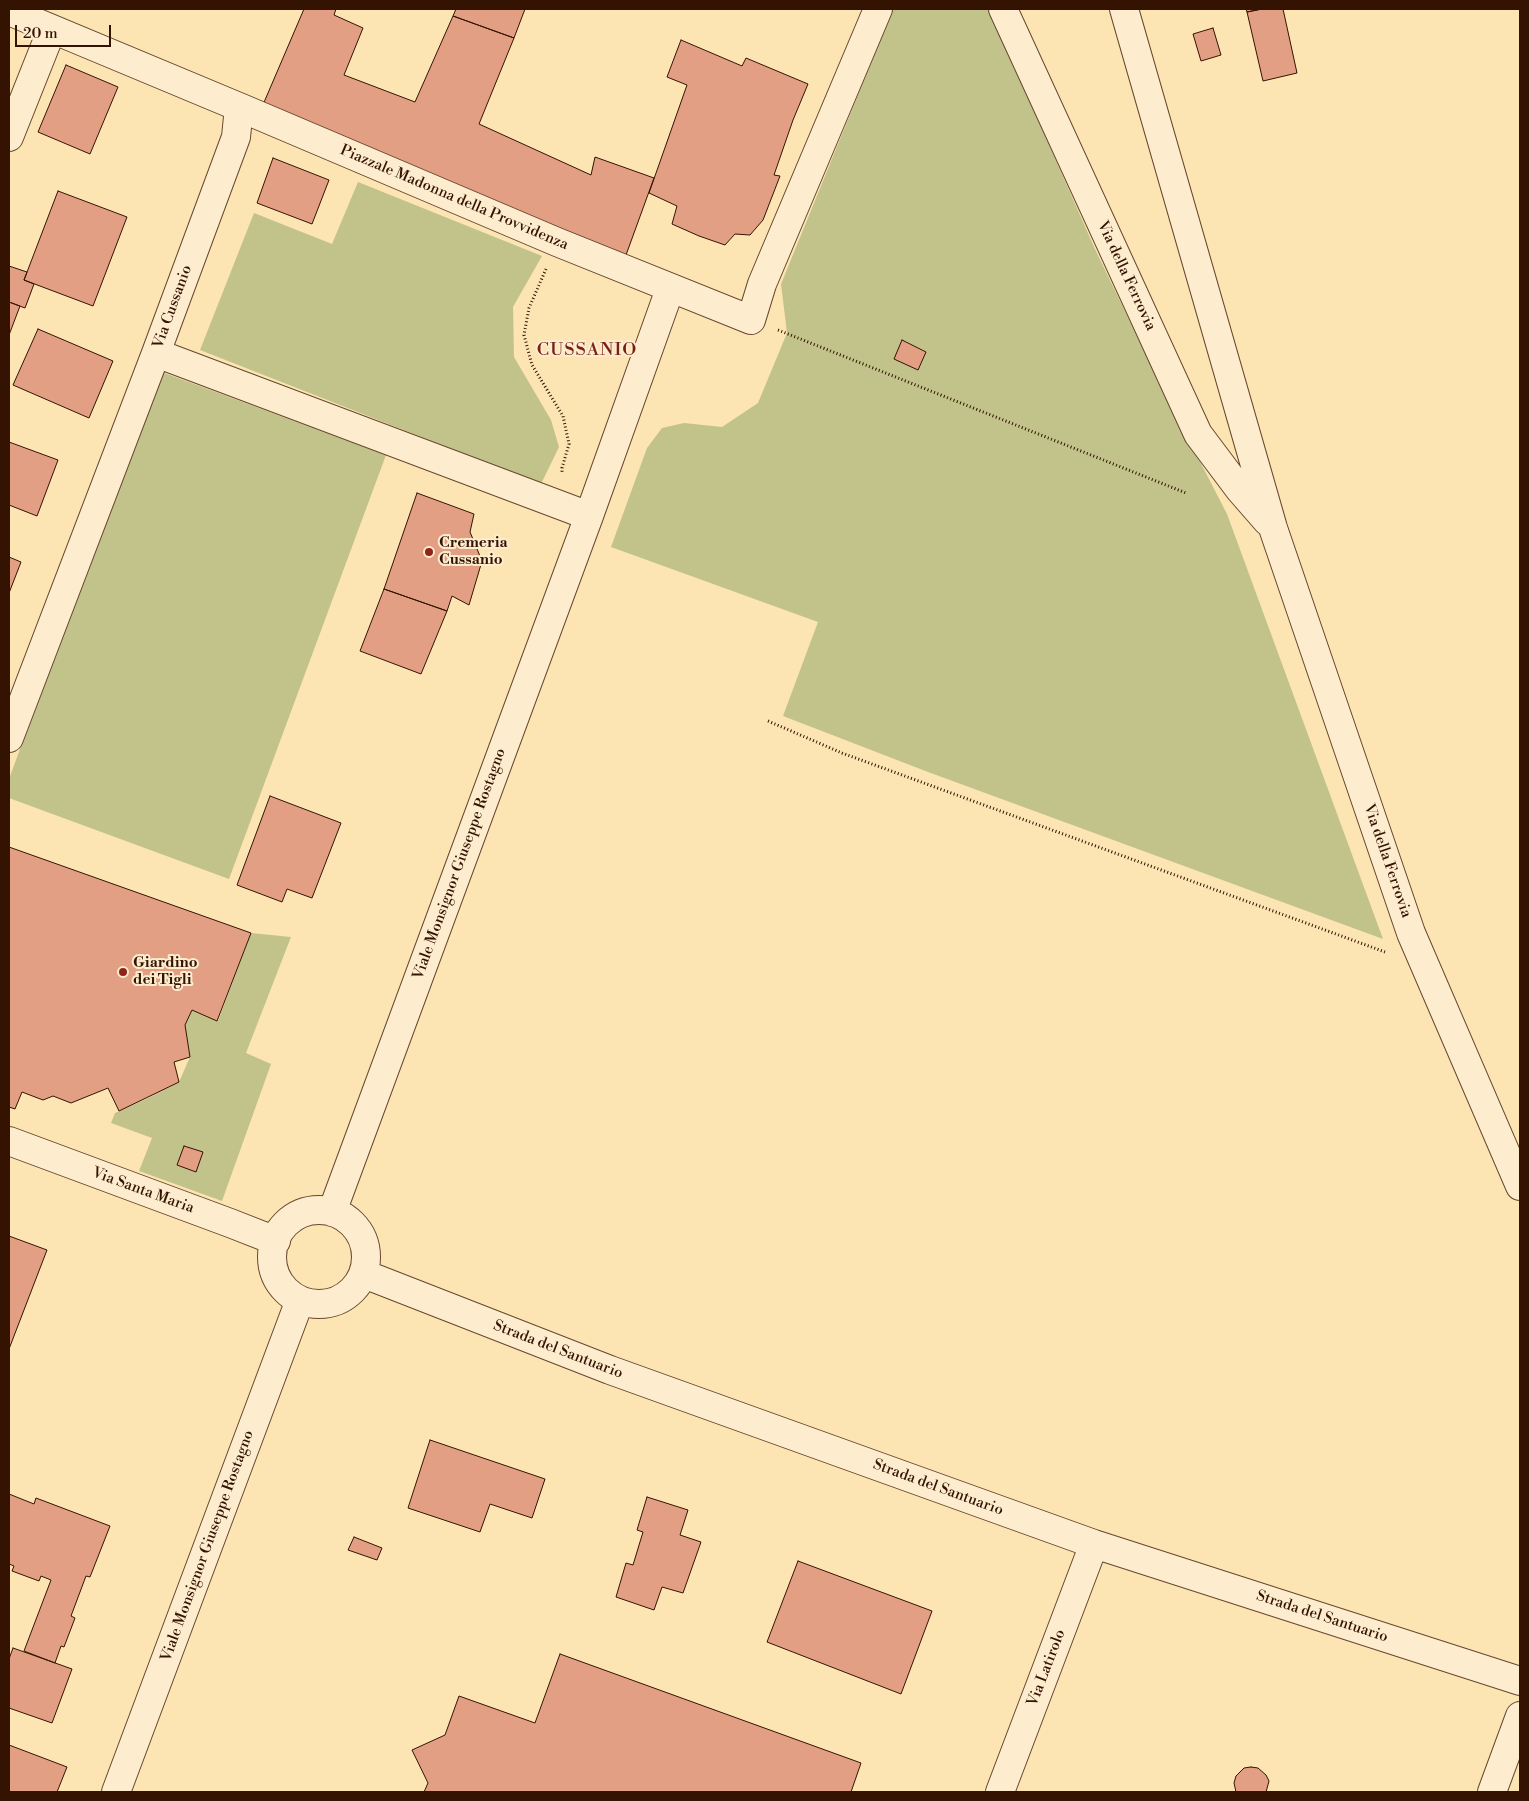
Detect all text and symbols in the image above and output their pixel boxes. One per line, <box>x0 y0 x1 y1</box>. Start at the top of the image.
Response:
scale bar <box>18 15 114 47</box>
text: 20 m <box>23 24 58 43</box>
street label: Piazzale Madonna della Provvidenza <box>337 142 571 254</box>
street label: Via della Ferrovia <box>1093 218 1159 334</box>
street label: Via Cussanio <box>150 263 196 351</box>
district label: CUSSANIO <box>536 340 638 362</box>
place label: Cremeria Cussanio <box>439 534 508 569</box>
marker: Cremeria Cussanio <box>423 546 435 558</box>
street label: Viale Monsignor Giuseppe Rostagno <box>410 746 510 982</box>
street label: Via della Ferrovia <box>1359 802 1415 920</box>
place label: Giardino dei Tigli <box>133 954 198 989</box>
marker: Giardino dei Tigli <box>117 966 129 978</box>
street label: Via Santa Maria <box>90 1164 196 1218</box>
street label: Strada del Santuario <box>491 1317 625 1383</box>
street label: Viale Monsignor Giuseppe Rostagno <box>158 1428 258 1664</box>
street label: Strada del Santuario <box>870 1456 1006 1520</box>
street label: Strada del Santuario <box>1254 1587 1390 1647</box>
street label: Via Latirolo <box>1024 1627 1070 1709</box>

